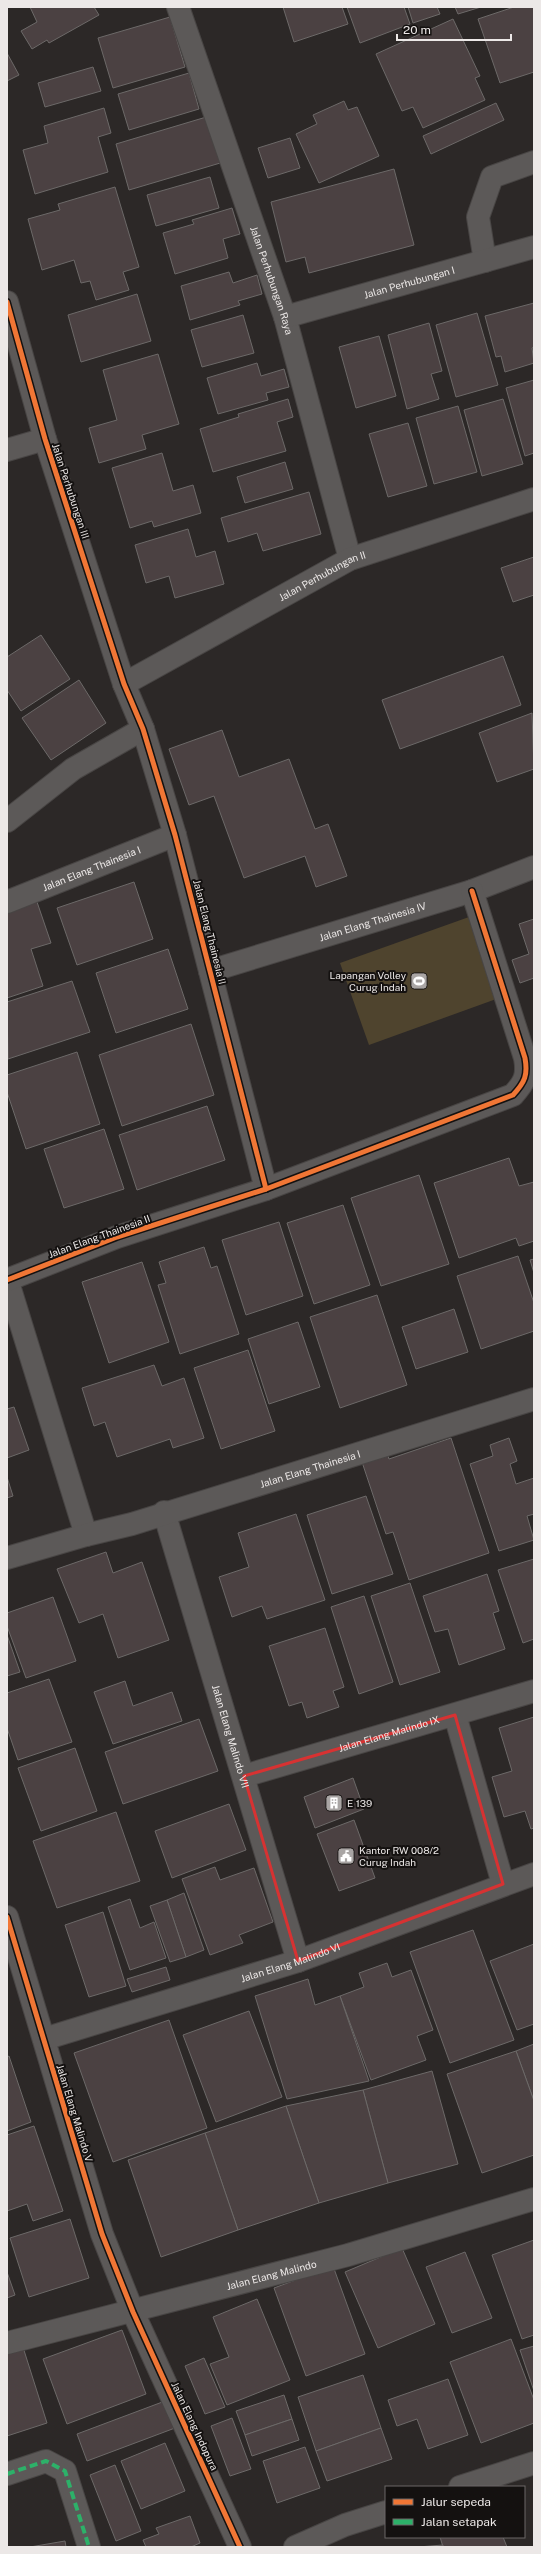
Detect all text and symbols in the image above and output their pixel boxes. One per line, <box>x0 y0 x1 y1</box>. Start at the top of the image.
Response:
scale bar <box>397 16 511 42</box>
text: 20 m <box>403 23 431 37</box>
street label: Jalan Perhubungan Raya <box>248 224 295 336</box>
street label: Jalan Perhubungan I <box>362 264 456 301</box>
street label: Jalan Perhubungan III <box>50 442 92 540</box>
street label: Jalan Perhubungan II <box>277 548 367 603</box>
street label: Jalan Elang Thainesia I <box>41 843 142 893</box>
street label: Jalan Elang Thainesia II <box>191 878 229 986</box>
street label: Jalan Elang Thainesia IV <box>318 899 428 943</box>
place label: Lapangan Volley Curug Indah <box>330 969 407 993</box>
sports icon: Lapangan Volley Curug Indah <box>409 971 429 991</box>
street label: Jalan Elang Thainesia II <box>46 1212 152 1260</box>
street label: Jalan Elang Thainesia I <box>258 1447 362 1490</box>
street label: Jalan Elang Malindo VII <box>210 1683 252 1789</box>
street label: Jalan Elang Malindo IX <box>337 1713 441 1754</box>
building icon: E 139 <box>324 1793 344 1813</box>
place label: E 139 <box>347 1797 372 1809</box>
place label: Kantor RW 008/2 Curug Indah <box>359 1844 439 1868</box>
public building icon: Kantor RW 008/2 Curug Indah <box>336 1846 356 1866</box>
street label: Jalan Elang Malindo VI <box>239 1940 342 1984</box>
street label: Jalan Elang Malindo V <box>54 2063 96 2163</box>
street label: Jalan Elang Malindo <box>225 2257 318 2292</box>
street label: Jalan Elang Indopura <box>169 2380 221 2472</box>
legend <box>385 2486 525 2538</box>
text: Jalur sepeda <box>421 2495 491 2509</box>
text: Jalan setapak <box>421 2515 497 2529</box>

